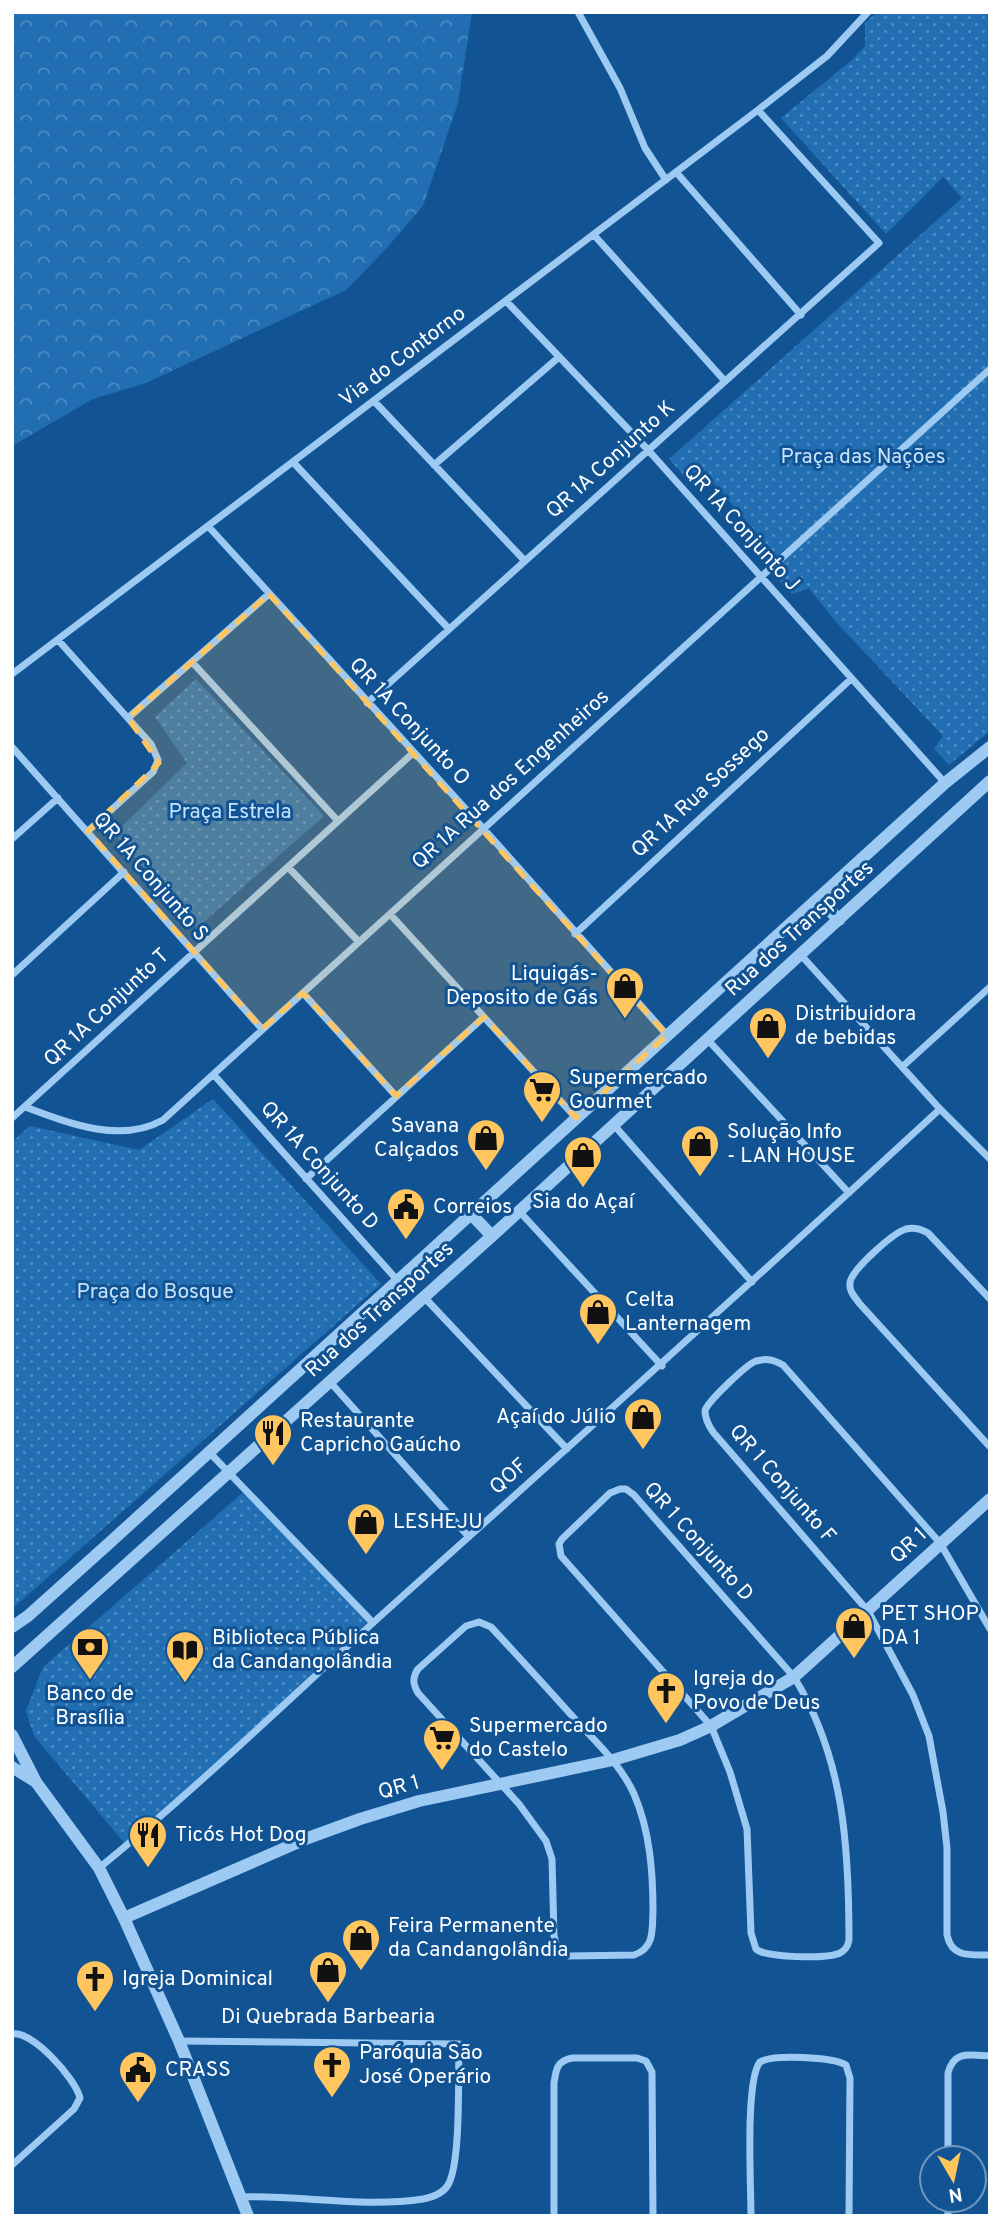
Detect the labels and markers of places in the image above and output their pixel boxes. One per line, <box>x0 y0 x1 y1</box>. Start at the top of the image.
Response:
place label: Liquigás- Deposito de Gás <box>446 961 598 1012</box>
shop icon: Liquigás- Deposito de Gás <box>604 965 646 1020</box>
place label: Distribuidora de bebidas <box>795 1001 916 1052</box>
shop icon: Distribuidora de bebidas <box>747 1005 789 1060</box>
place label: Supermercado Gourmet <box>569 1065 708 1116</box>
supermarket icon: Supermercado Gourmet <box>521 1069 563 1124</box>
place label: Savana Calçados <box>374 1113 459 1164</box>
shop icon: Savana Calçados <box>465 1117 507 1172</box>
place label: Solução Info - LAN HOUSE <box>727 1119 856 1170</box>
shop icon: Solução Info - LAN HOUSE <box>679 1123 721 1178</box>
shop icon: Sia do Açaí <box>562 1134 604 1189</box>
public building icon: Correios <box>385 1186 427 1241</box>
place label: Sia do Açaí <box>532 1189 636 1216</box>
place label: Correios <box>433 1194 512 1221</box>
place label: Celta Lanternagem <box>625 1287 751 1338</box>
shop icon: Celta Lanternagem <box>577 1291 619 1346</box>
shop icon: Açaí do Júlio <box>622 1396 664 1451</box>
place label: Açaí do Júlio <box>496 1404 616 1431</box>
place label: Restaurante Capricho Gaúcho <box>300 1408 461 1459</box>
restaurant icon: Restaurante Capricho Gaúcho <box>252 1412 294 1467</box>
shop icon: LESHEJU <box>345 1501 387 1556</box>
place label: LESHEJU <box>393 1509 483 1536</box>
place label: PET SHOP DA 1 <box>881 1601 979 1652</box>
shop icon: PET SHOP DA 1 <box>833 1605 875 1660</box>
place label: Biblioteca Pública da Candangolândia <box>212 1625 392 1676</box>
bank icon: Banco de Brasília <box>69 1626 111 1681</box>
library icon: Biblioteca Pública da Candangolândia <box>164 1629 206 1684</box>
place label: Igreja do Povo de Deus <box>693 1666 820 1717</box>
church icon: Igreja do Povo de Deus <box>645 1670 687 1725</box>
place label: Banco de Brasília <box>46 1681 134 1732</box>
place label: Supermercado do Castelo <box>469 1713 608 1764</box>
supermarket icon: Supermercado do Castelo <box>421 1717 463 1772</box>
restaurant icon: Tico´s Hot Dog <box>127 1814 169 1869</box>
place label: Tico´s Hot Dog <box>175 1822 307 1849</box>
place label: Feira Permanente da Candangolândia <box>388 1913 568 1964</box>
shop icon: Feira Permanente da Candangolândia <box>340 1917 382 1972</box>
shop icon: Di Quebrada Barbearia <box>307 1949 349 2004</box>
church icon: Igreja Dominical <box>74 1958 116 2013</box>
place label: Igreja Dominical <box>122 1966 273 1993</box>
place label: Di Quebrada Barbearia <box>221 2004 435 2031</box>
place label: Paróquia São José Operário <box>359 2040 491 2091</box>
church icon: Paróquia São José Operário <box>311 2044 353 2099</box>
public building icon: CRASS <box>117 2049 159 2104</box>
place label: CRASS <box>165 2057 231 2084</box>

